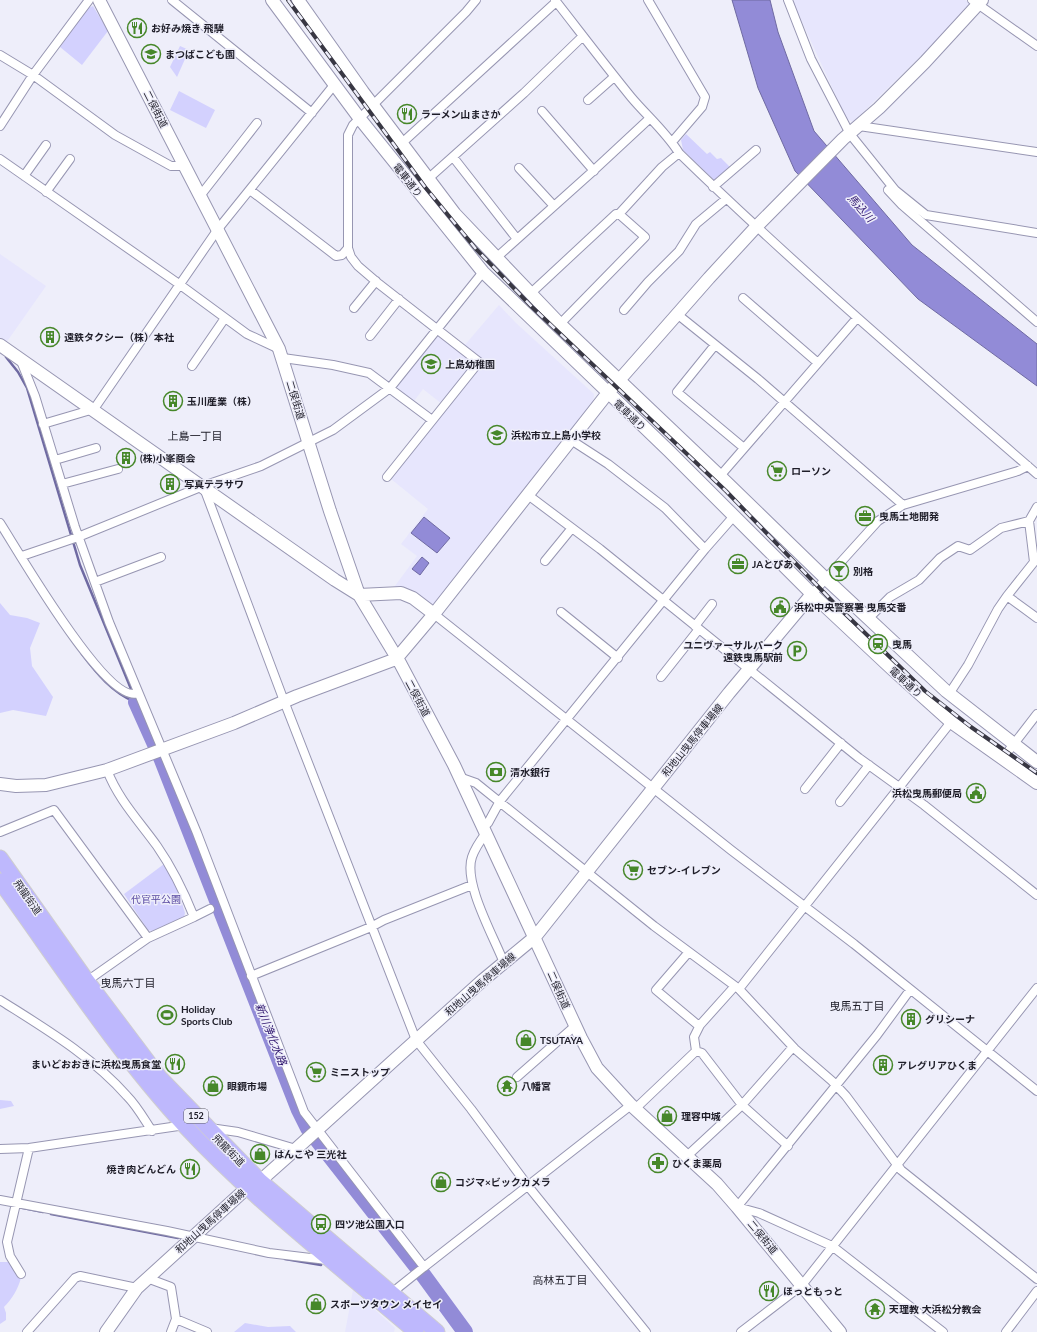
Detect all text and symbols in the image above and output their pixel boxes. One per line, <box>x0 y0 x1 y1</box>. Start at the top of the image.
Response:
restaurant icon: お好み焼き 飛騨 <box>126 17 148 39</box>
place label: お好み焼き 飛騨 <box>151 22 223 34</box>
school or university icon: まつばこども園 <box>140 43 162 65</box>
place label: まつばこども園 <box>165 48 235 60</box>
street label: 二俣街道 <box>142 88 170 130</box>
restaurant icon: ラーメン山まさか <box>396 103 418 125</box>
place label: ラーメン山まさか <box>421 108 501 120</box>
street label: 電車通り <box>391 161 425 199</box>
water label: 馬込川 <box>846 191 878 225</box>
building icon: 遠鉄タクシー（株）本社 <box>39 326 61 348</box>
place label: 遠鉄タクシー（株）本社 <box>64 331 175 343</box>
school or university icon: 上島幼稚園 <box>420 353 442 375</box>
place label: 上島幼稚園 <box>445 358 495 370</box>
street label: 二俣街道 <box>284 379 308 421</box>
building icon: 玉川産業（株） <box>162 390 184 412</box>
place label: 玉川産業（株） <box>187 395 257 407</box>
street label: 電車通り <box>611 397 649 433</box>
school or university icon: 浜松市立上島小学校 <box>486 424 508 446</box>
district label: 上島一丁目 <box>168 429 223 442</box>
place label: 浜松市立上島小学校 <box>511 429 601 441</box>
building icon: (株)小峯商会 <box>115 447 137 469</box>
place label: (株)小峯商会 <box>140 452 196 464</box>
supermarket icon: ローソン <box>766 460 788 482</box>
place label: ローソン <box>791 465 831 477</box>
building icon: 写真テラサワ <box>159 473 181 495</box>
place label: 写真テラサワ <box>184 478 244 490</box>
office icon: 曳馬土地開発 <box>854 505 876 527</box>
place label: 曳馬土地開発 <box>879 510 939 522</box>
office icon: JAとぴあ <box>727 553 749 575</box>
place label: JAとぴあ <box>752 558 793 570</box>
bar icon: 別格 <box>828 560 850 582</box>
place label: 別格 <box>853 565 874 577</box>
public building icon: 浜松中央警察署 曳馬交番 <box>769 596 791 618</box>
place label: 浜松中央警察署 曳馬交番 <box>794 601 906 613</box>
station icon: 曳馬 <box>867 633 889 655</box>
place label: 曳馬 <box>892 638 912 650</box>
place label: ユニヴァーサルパーク 遠鉄曳馬駅前 <box>683 639 783 663</box>
parking icon: ユニヴァーサルパーク 遠鉄曳馬駅前 <box>786 640 808 662</box>
street label: 電車通り <box>887 664 925 700</box>
street label: 二俣街道 <box>403 678 433 718</box>
street label: 和地山曳馬停車場線 <box>659 701 725 779</box>
bank icon: 清水銀行 <box>485 761 507 783</box>
place label: 清水銀行 <box>510 766 550 778</box>
public building icon: 浜松曳馬郵便局 <box>965 782 987 804</box>
place label: 浜松曳馬郵便局 <box>892 787 962 799</box>
supermarket icon: セブン-イレブン <box>622 859 644 881</box>
place label: セブン-イレブン <box>647 864 721 876</box>
street label: 飛龍街道 <box>12 877 44 917</box>
park label: 代官平公園 <box>131 893 181 905</box>
street label: 和地山曳馬停車場線 <box>442 950 518 1018</box>
street label: 二俣街道 <box>545 969 573 1011</box>
district label: 曳馬六丁目 <box>101 976 156 989</box>
district label: 曳馬五丁目 <box>830 999 885 1012</box>
water label: 新川浄化水路 <box>253 1001 290 1068</box>
place label: Holiday Sports Club <box>181 1003 233 1027</box>
sports icon: Holiday Sports Club <box>156 1004 178 1026</box>
building icon: グリシーナ <box>900 1008 922 1030</box>
place label: グリシーナ <box>925 1013 975 1025</box>
shop icon: TSUTAYA <box>515 1029 537 1051</box>
place label: TSUTAYA <box>540 1034 583 1046</box>
restaurant icon: まいどおおきに浜松曳馬食堂 <box>164 1053 186 1075</box>
building icon: アレグリアひくま <box>872 1054 894 1076</box>
place label: まいどおおきに浜松曳馬食堂 <box>31 1058 161 1070</box>
place label: アレグリアひくま <box>897 1059 977 1071</box>
supermarket icon: ミニストップ <box>305 1061 327 1083</box>
place label: ミニストップ <box>330 1066 390 1078</box>
shop icon: 眼鏡市場 <box>202 1075 224 1097</box>
temple icon: 八幡宮 <box>496 1075 518 1097</box>
place label: 眼鏡市場 <box>227 1080 267 1092</box>
place label: 八幡宮 <box>521 1080 551 1092</box>
shop icon: 理容中城 <box>656 1105 678 1127</box>
road number: 152 <box>184 1109 208 1123</box>
place label: 理容中城 <box>681 1110 721 1122</box>
street label: 飛龍街道 <box>211 1132 247 1168</box>
shop icon: はんこや 三光社 <box>249 1143 271 1165</box>
place label: はんこや 三光社 <box>274 1148 347 1160</box>
pharmacy icon: ひくま薬局 <box>647 1152 669 1174</box>
place label: ひくま薬局 <box>672 1157 722 1169</box>
restaurant icon: 焼き肉どんどん <box>179 1158 201 1180</box>
place label: 焼き肉どんどん <box>106 1163 176 1175</box>
shop icon: コジマ×ビックカメラ <box>430 1171 452 1193</box>
place label: コジマ×ビックカメラ <box>455 1176 551 1188</box>
street label: 和地山曳馬停車場線 <box>173 1186 247 1256</box>
bus stop icon: 四ツ池公園入口 <box>310 1213 332 1235</box>
place label: 四ツ池公園入口 <box>335 1218 405 1230</box>
street label: 二俣街道 <box>746 1218 780 1256</box>
district label: 高林五丁目 <box>533 1273 588 1286</box>
restaurant icon: ほっともっと <box>758 1280 780 1302</box>
place label: ほっともっと <box>783 1285 843 1297</box>
shop icon: スポーツタウン メイセイ <box>305 1293 327 1315</box>
place label: スポーツタウン メイセイ <box>330 1298 442 1310</box>
temple icon: 天理教 大浜松分教会 <box>864 1298 886 1320</box>
place label: 天理教 大浜松分教会 <box>889 1303 981 1315</box>

